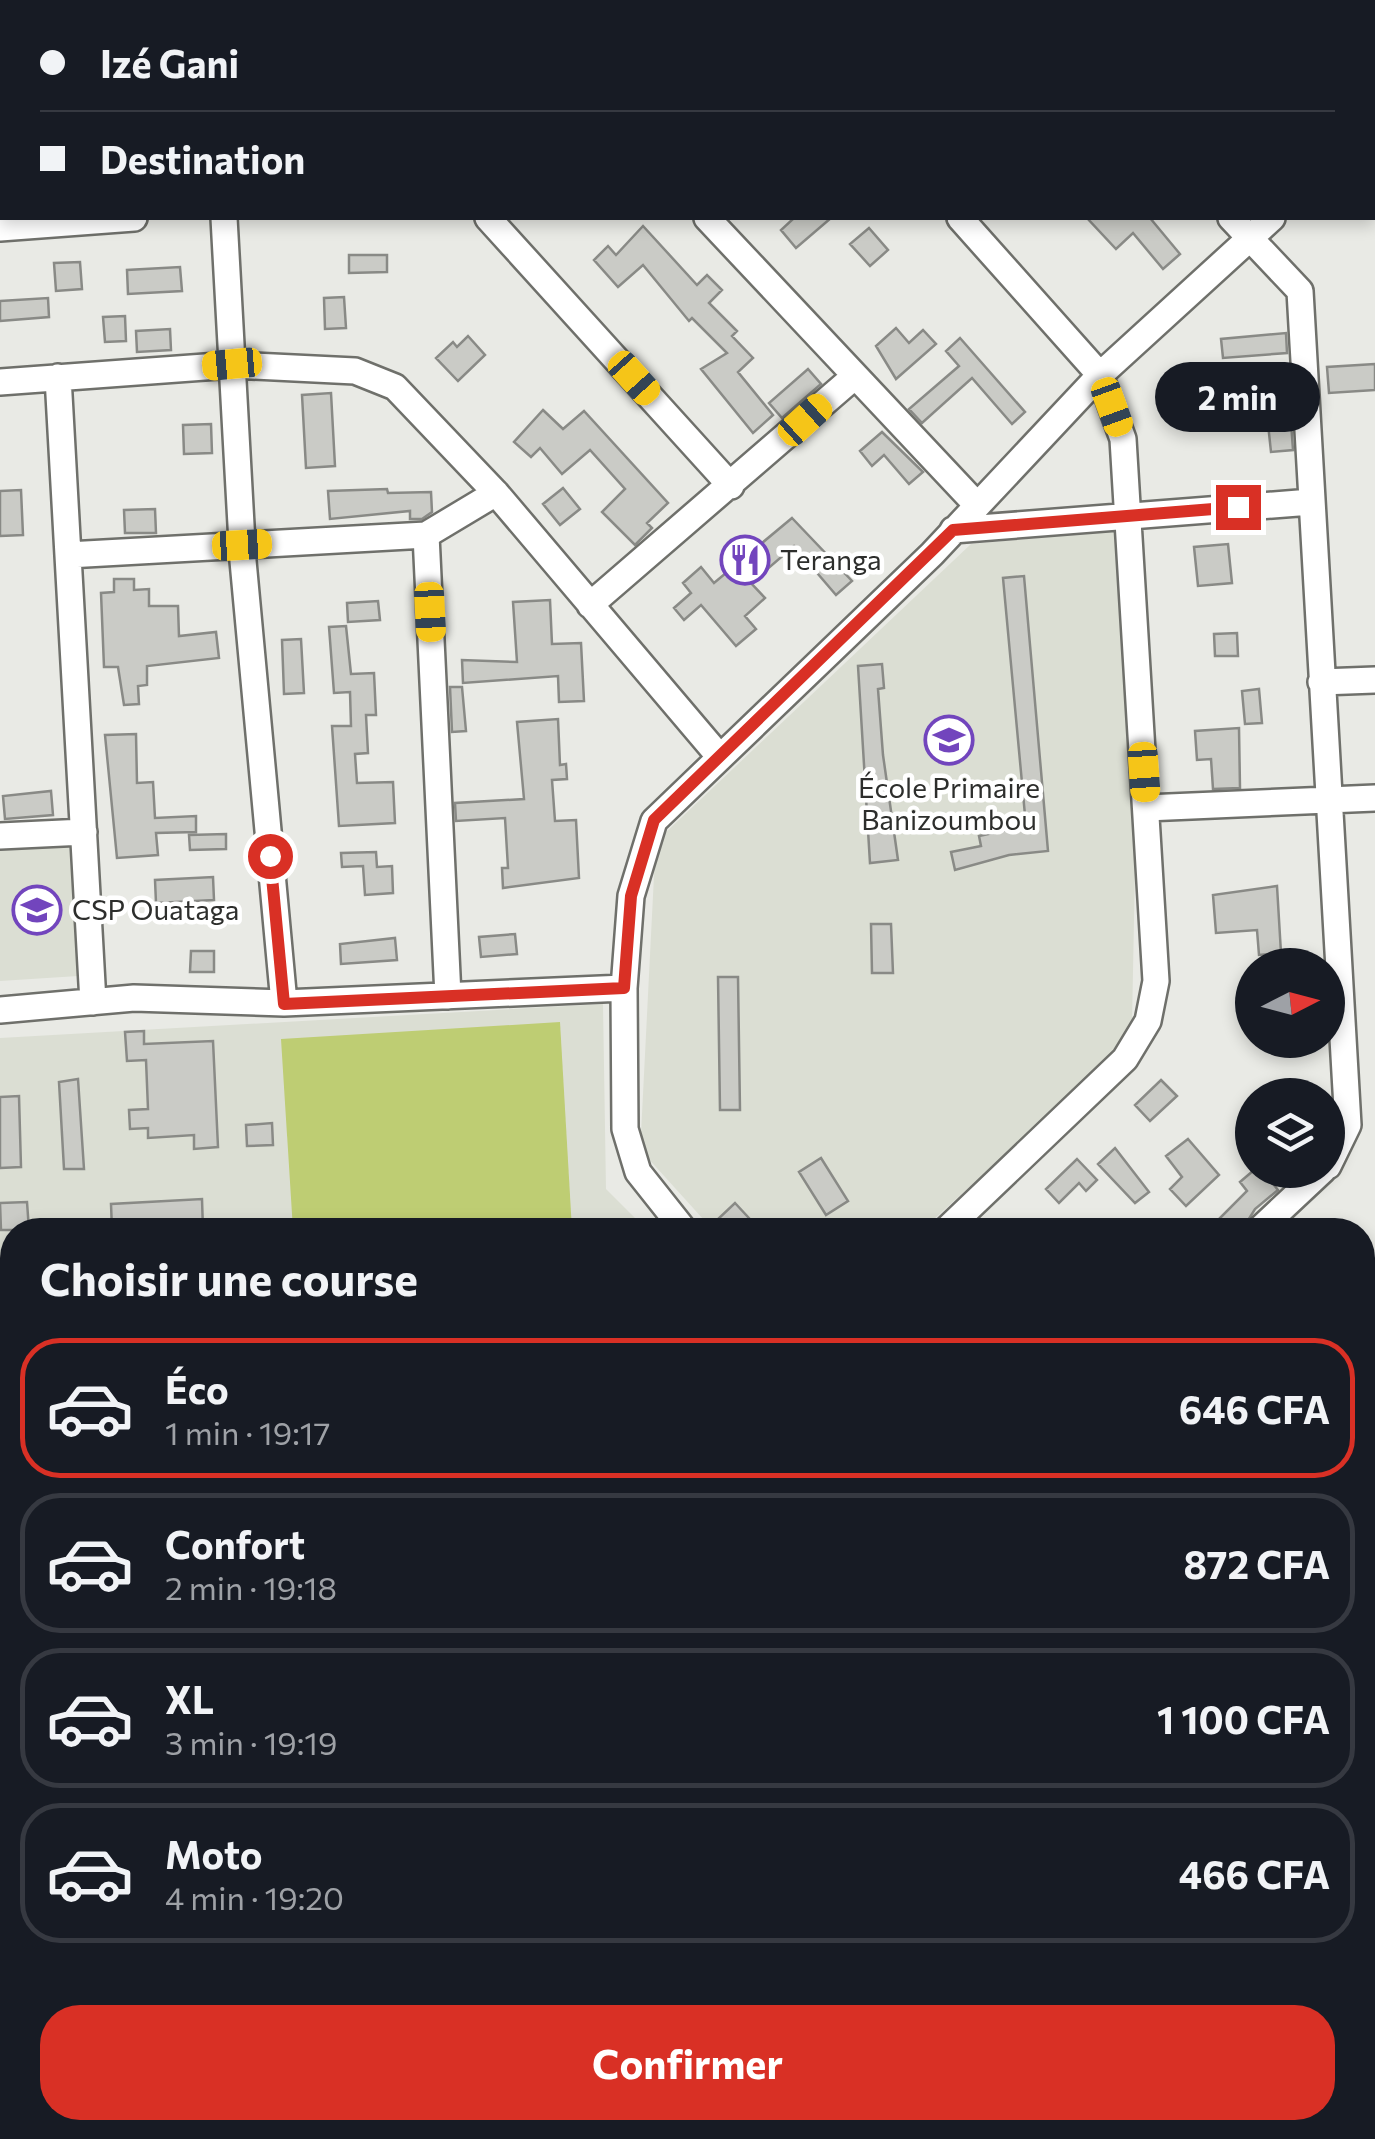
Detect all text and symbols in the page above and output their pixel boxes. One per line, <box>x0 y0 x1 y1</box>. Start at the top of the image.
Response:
text: Izé Gani <box>100 39 239 86</box>
text: Destination <box>100 135 305 182</box>
car <box>201 346 263 382</box>
car <box>603 346 665 410</box>
callout: 2 min <box>1156 362 1320 432</box>
car <box>1088 374 1136 440</box>
text: 2 min <box>1198 377 1277 417</box>
car <box>773 389 837 451</box>
route end <box>1216 485 1261 530</box>
car <box>211 528 273 562</box>
restaurant icon: Teranga <box>719 534 771 586</box>
place label: Teranga <box>780 542 882 576</box>
car <box>413 581 447 643</box>
school or university icon: École Primaire Banizoumbou <box>923 714 975 766</box>
car <box>1127 741 1161 803</box>
place label: École Primaire Banizoumbou <box>858 770 1040 836</box>
route start <box>248 834 293 879</box>
school or university icon: CSP Ouataga <box>11 884 63 936</box>
place label: CSP Ouataga <box>72 892 239 926</box>
north arrow <box>1235 948 1345 1058</box>
map controls <box>1235 948 1345 1188</box>
button: layers <box>1235 1078 1345 1188</box>
text: Choisir une course <box>40 1250 418 1305</box>
icon: car <box>45 1363 135 1453</box>
text: Éco <box>165 1365 229 1412</box>
text: 646 CFA <box>1179 1385 1330 1432</box>
text: 1 min · 19:17 <box>165 1412 330 1452</box>
icon: car <box>45 1518 135 1608</box>
text: Confort <box>165 1520 305 1567</box>
text: 872 CFA <box>1183 1540 1330 1587</box>
text: 2 min · 19:18 <box>165 1567 337 1607</box>
icon: car <box>45 1673 135 1763</box>
text: XL <box>165 1675 214 1722</box>
text: 1 100 CFA <box>1157 1695 1330 1742</box>
text: 3 min · 19:19 <box>165 1722 337 1762</box>
icon: car <box>45 1828 135 1918</box>
text: Moto <box>165 1830 263 1877</box>
text: 466 CFA <box>1179 1850 1330 1897</box>
text: 4 min · 19:20 <box>165 1877 344 1917</box>
button: Confirmer <box>40 2005 1335 2120</box>

